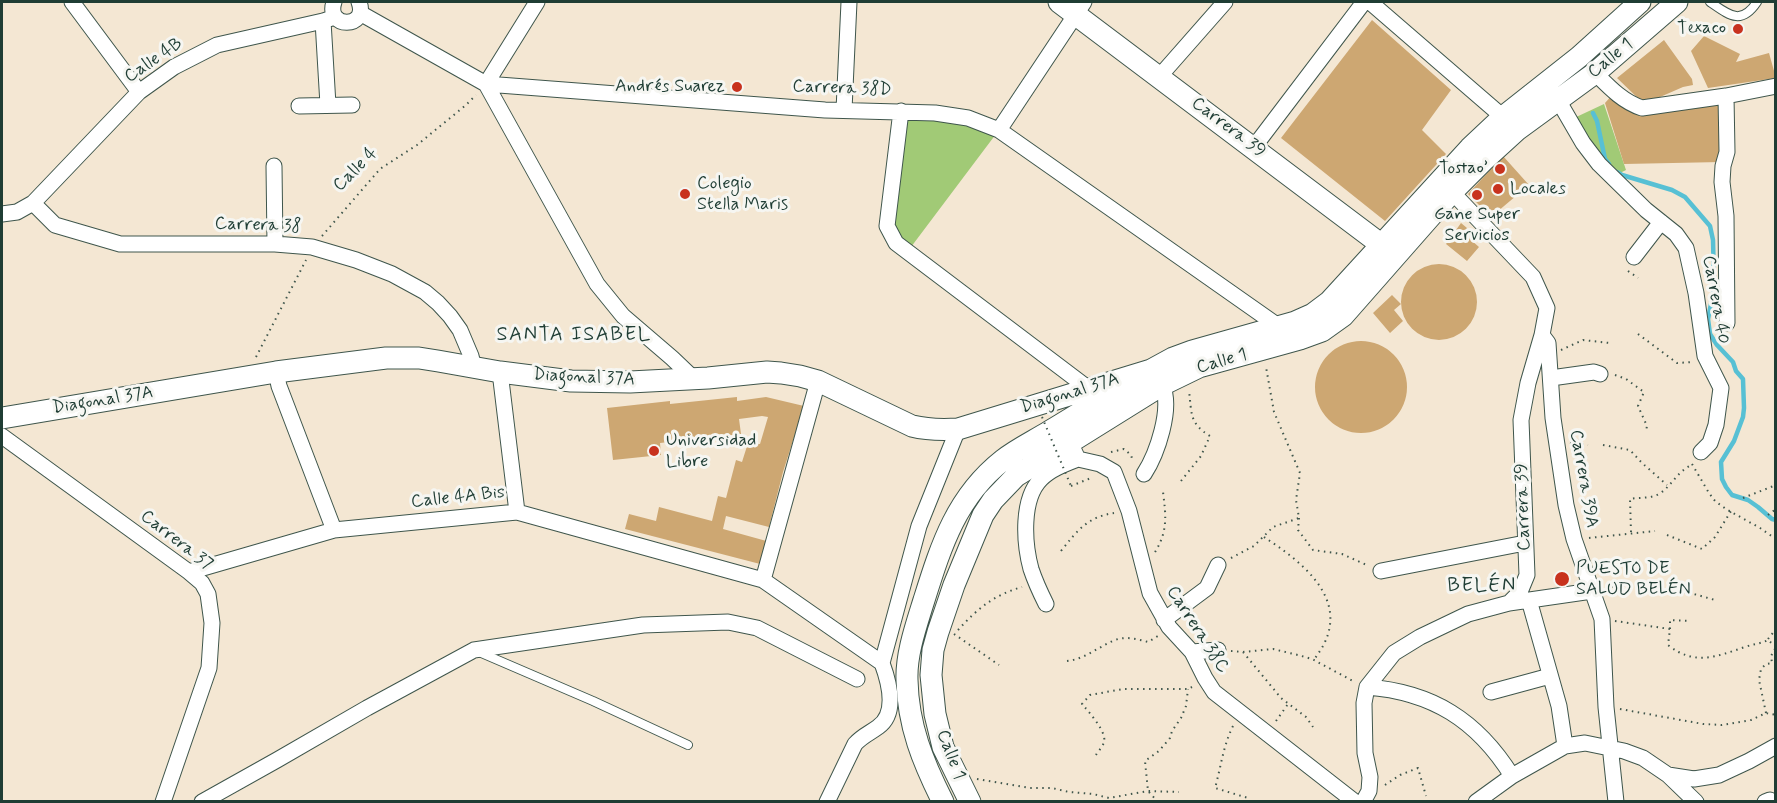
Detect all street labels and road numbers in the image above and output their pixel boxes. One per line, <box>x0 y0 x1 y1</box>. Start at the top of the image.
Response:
street label: Calle 4B <box>121 34 187 88</box>
street label: Calle 1 <box>1584 34 1638 84</box>
street label: Carrera 38D <box>792 76 892 102</box>
street label: Carrera 39 <box>1187 93 1269 163</box>
street label: Calle 4 <box>329 143 383 197</box>
street label: Carrera 38 <box>214 214 302 238</box>
street label: Carrera 40 <box>1697 254 1733 346</box>
street label: Calle 1 <box>1194 345 1250 379</box>
street label: Diagonal 37A <box>532 365 636 391</box>
street label: Diagonal 37A <box>1018 369 1122 419</box>
street label: Diagonal 37A <box>51 382 155 420</box>
street label: Carrera 39A <box>1564 428 1602 530</box>
street label: Carrera 39 <box>1512 463 1536 551</box>
street label: Calle 4A Bis <box>410 482 506 514</box>
street label: Carrera 37 <box>135 506 217 576</box>
street label: Carrera 38C <box>1161 582 1233 678</box>
street label: Calle 1 <box>931 727 969 783</box>

